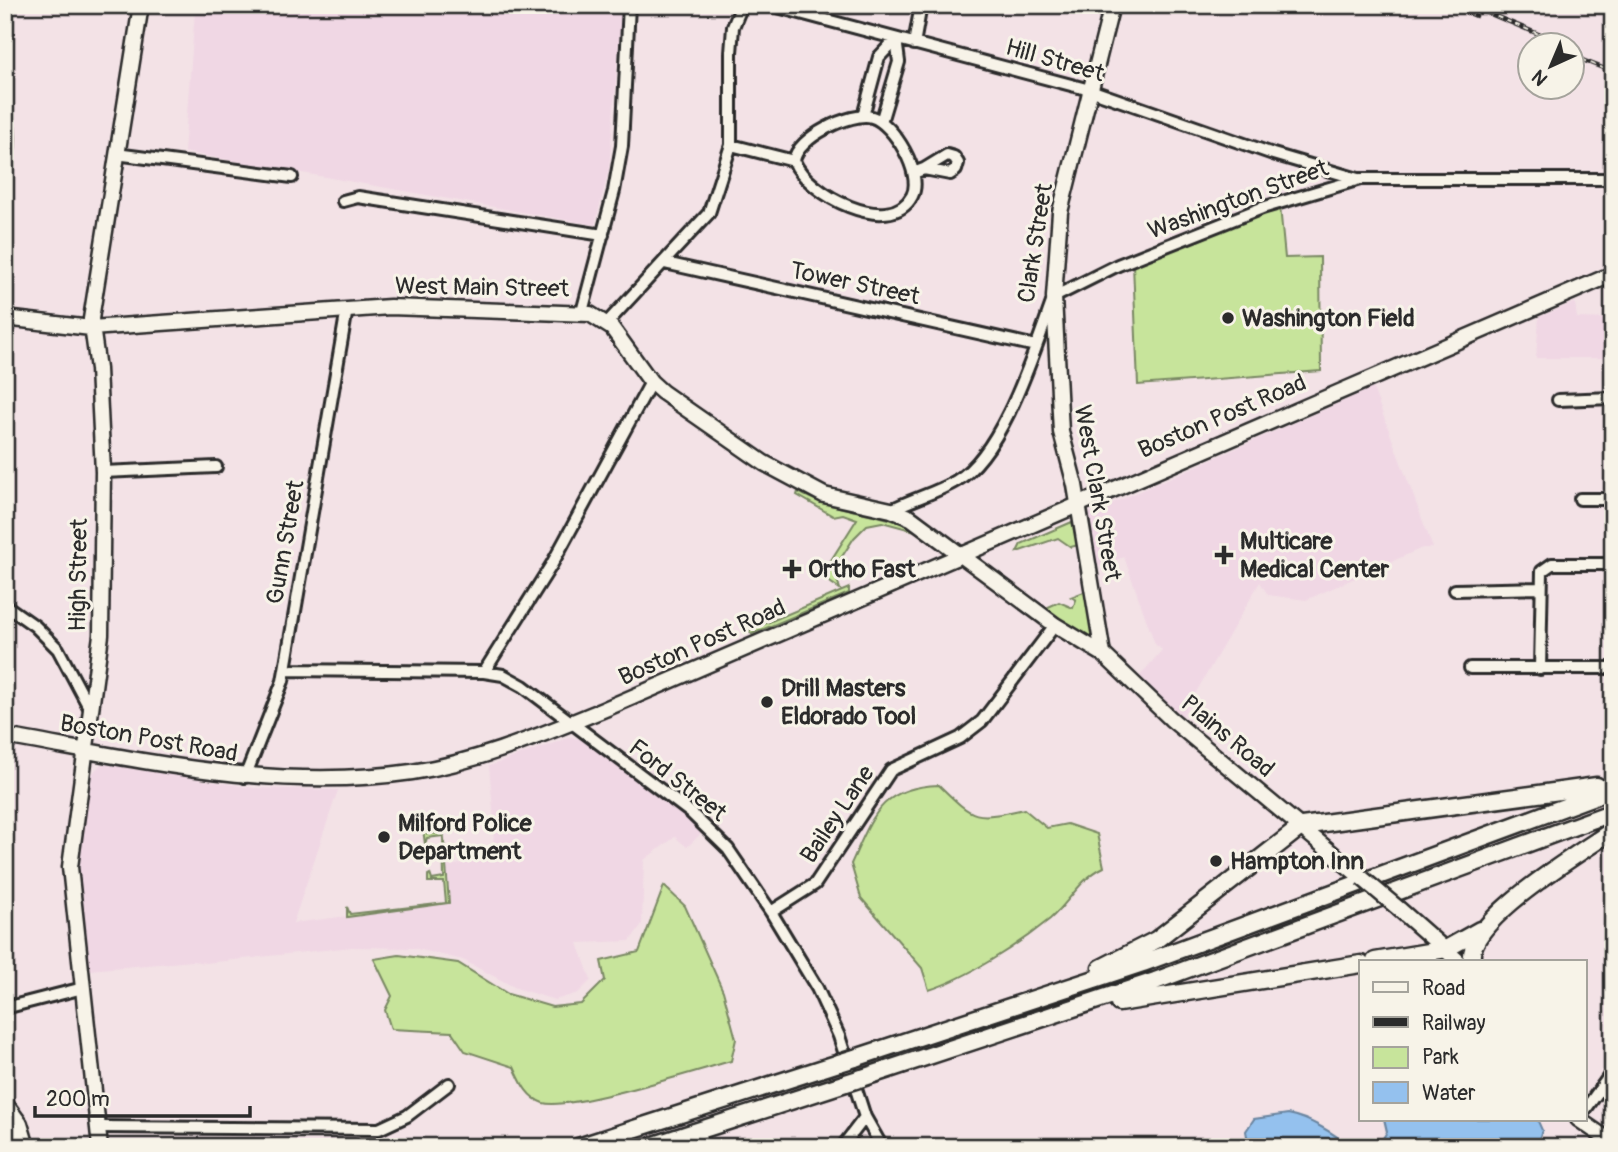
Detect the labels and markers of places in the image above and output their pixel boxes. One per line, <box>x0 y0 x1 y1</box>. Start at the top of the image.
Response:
place label: Washington Field <box>1242 304 1415 333</box>
marker: Washington Field <box>1220 310 1236 326</box>
place label: Multicare Medical Center <box>1240 527 1389 584</box>
marker: Multicare Medical Center <box>1214 545 1234 565</box>
place label: Ortho Fast <box>808 555 917 584</box>
marker: Ortho Fast <box>782 559 802 579</box>
place label: Drill Masters Eldorado Tool <box>781 674 916 731</box>
marker: Drill Masters Eldorado Tool <box>759 694 775 710</box>
place label: Milford Police Department <box>398 809 533 866</box>
marker: Milford Police Department <box>376 829 392 845</box>
place label: Hampton Inn <box>1230 847 1364 876</box>
marker: Hampton Inn <box>1208 853 1224 869</box>

